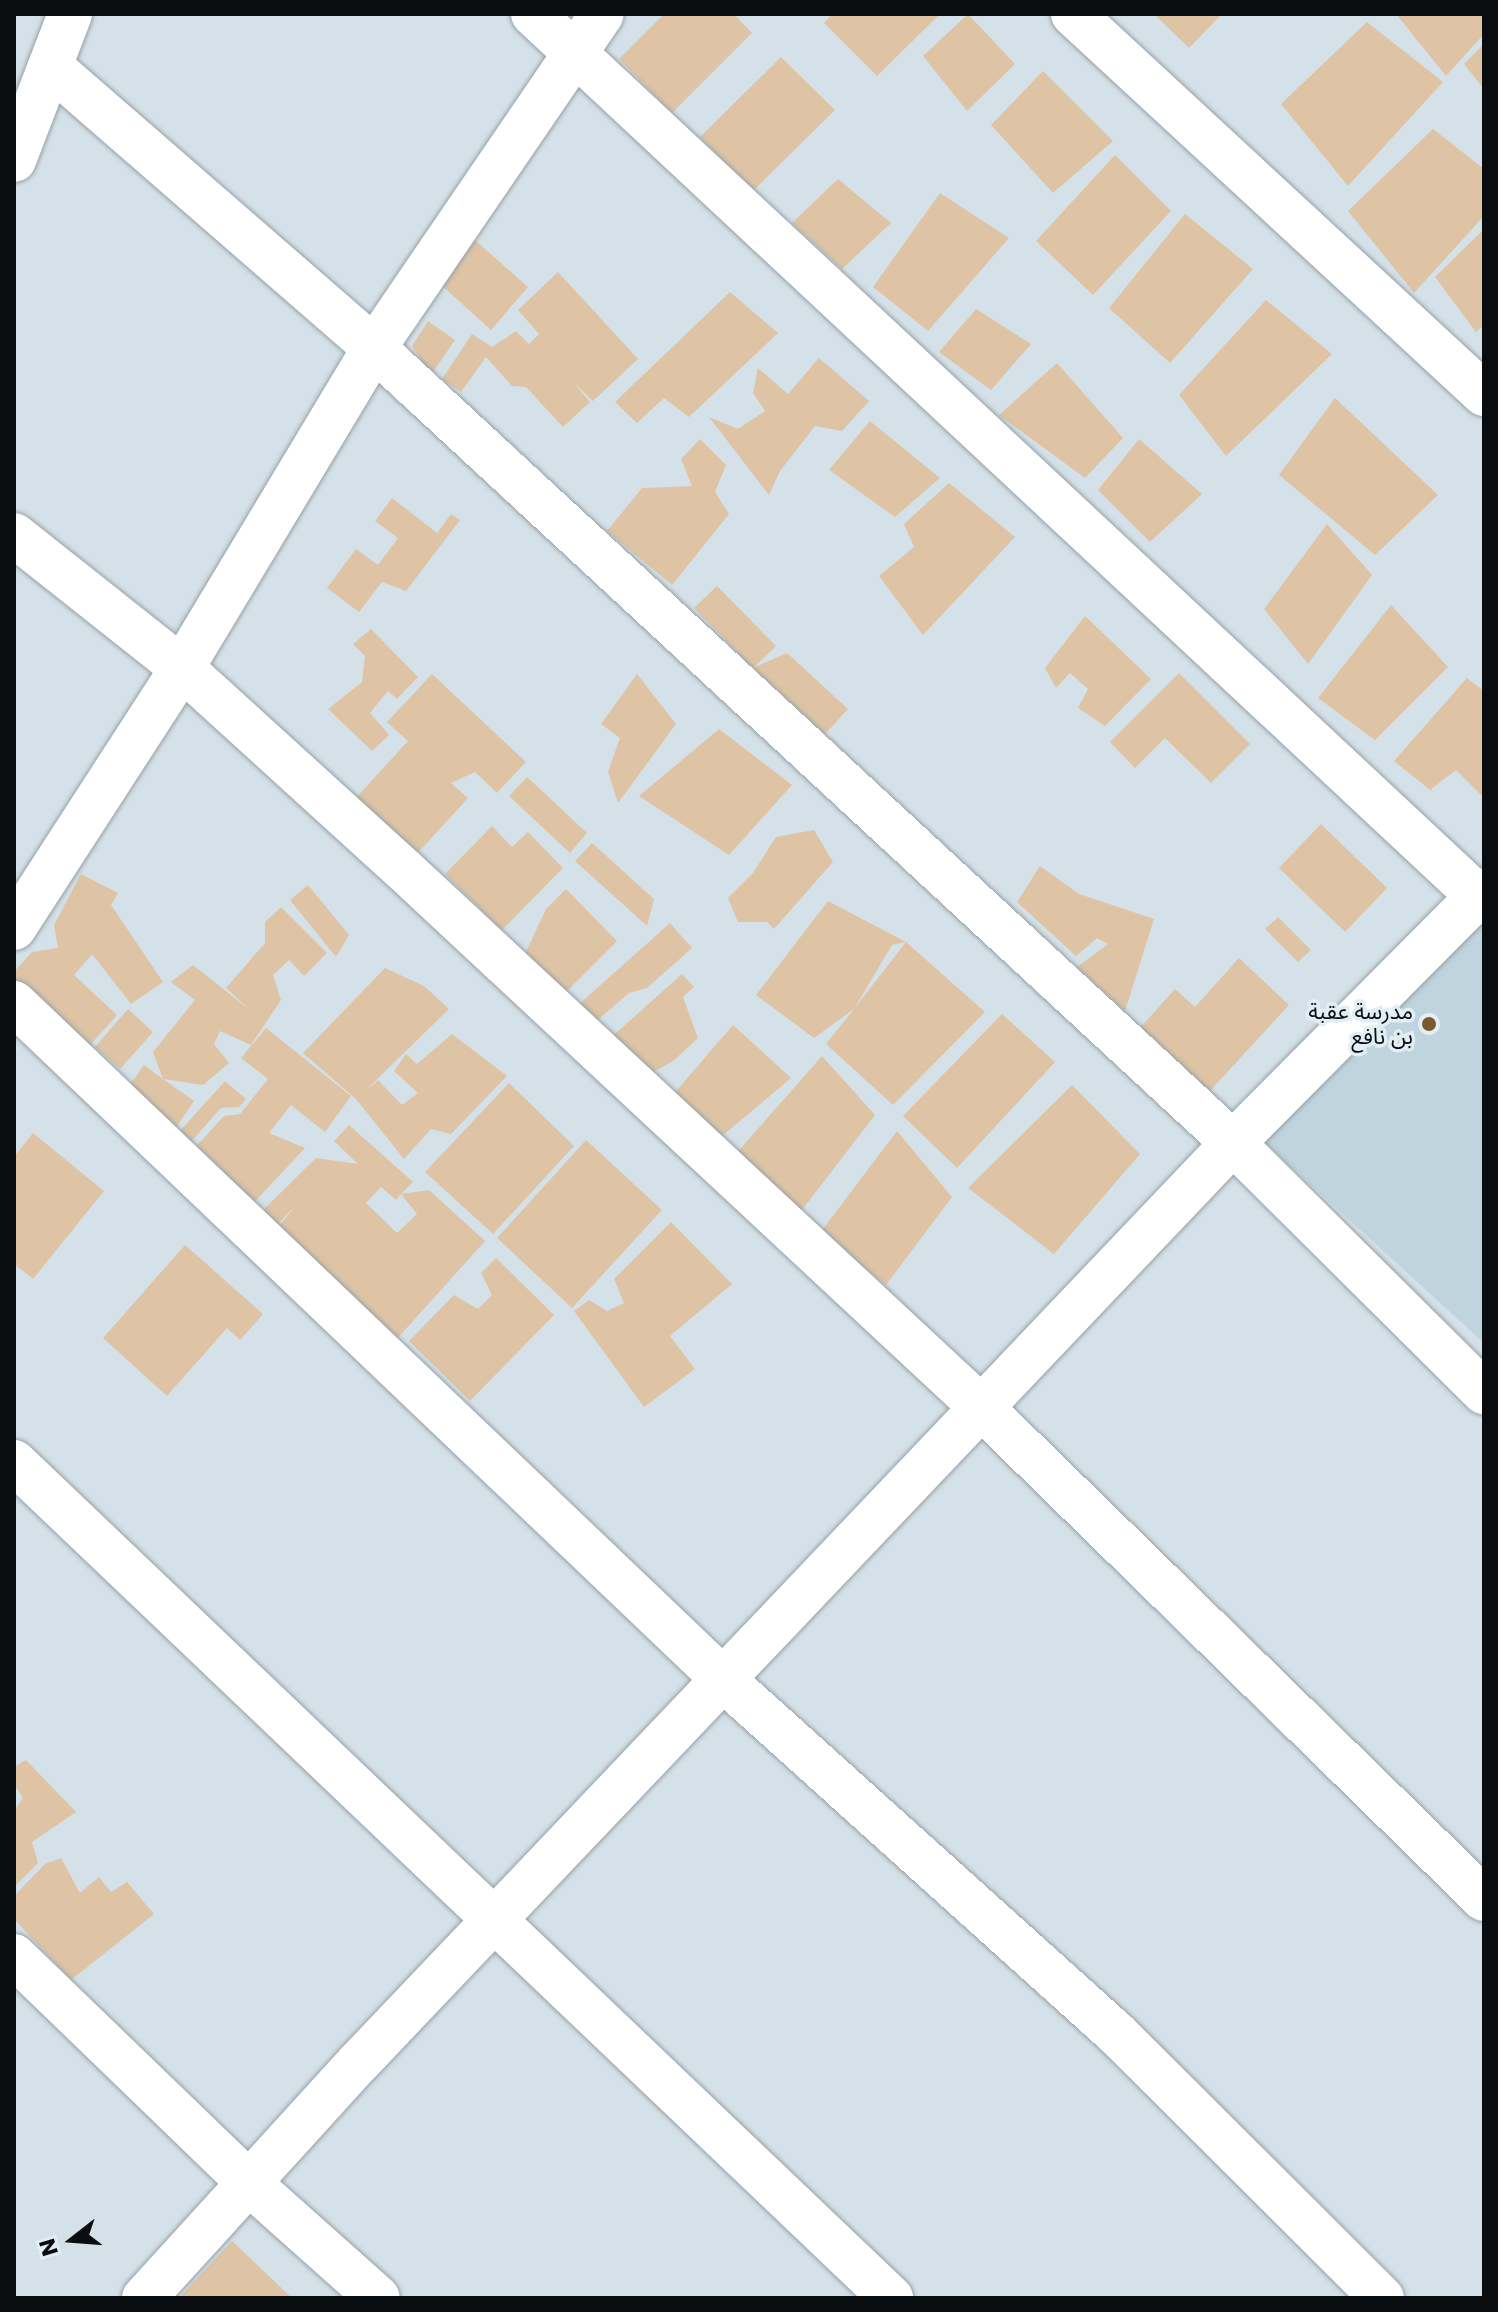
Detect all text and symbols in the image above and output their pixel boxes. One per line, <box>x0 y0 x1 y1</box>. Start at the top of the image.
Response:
place label: مدرسة عقبة بن نافع <box>1308 998 1413 1050</box>
marker: مدرسة عقبة بن نافع <box>1420 1015 1438 1033</box>
north arrow <box>32 2200 112 2280</box>
text: N <box>31 2235 66 2260</box>

